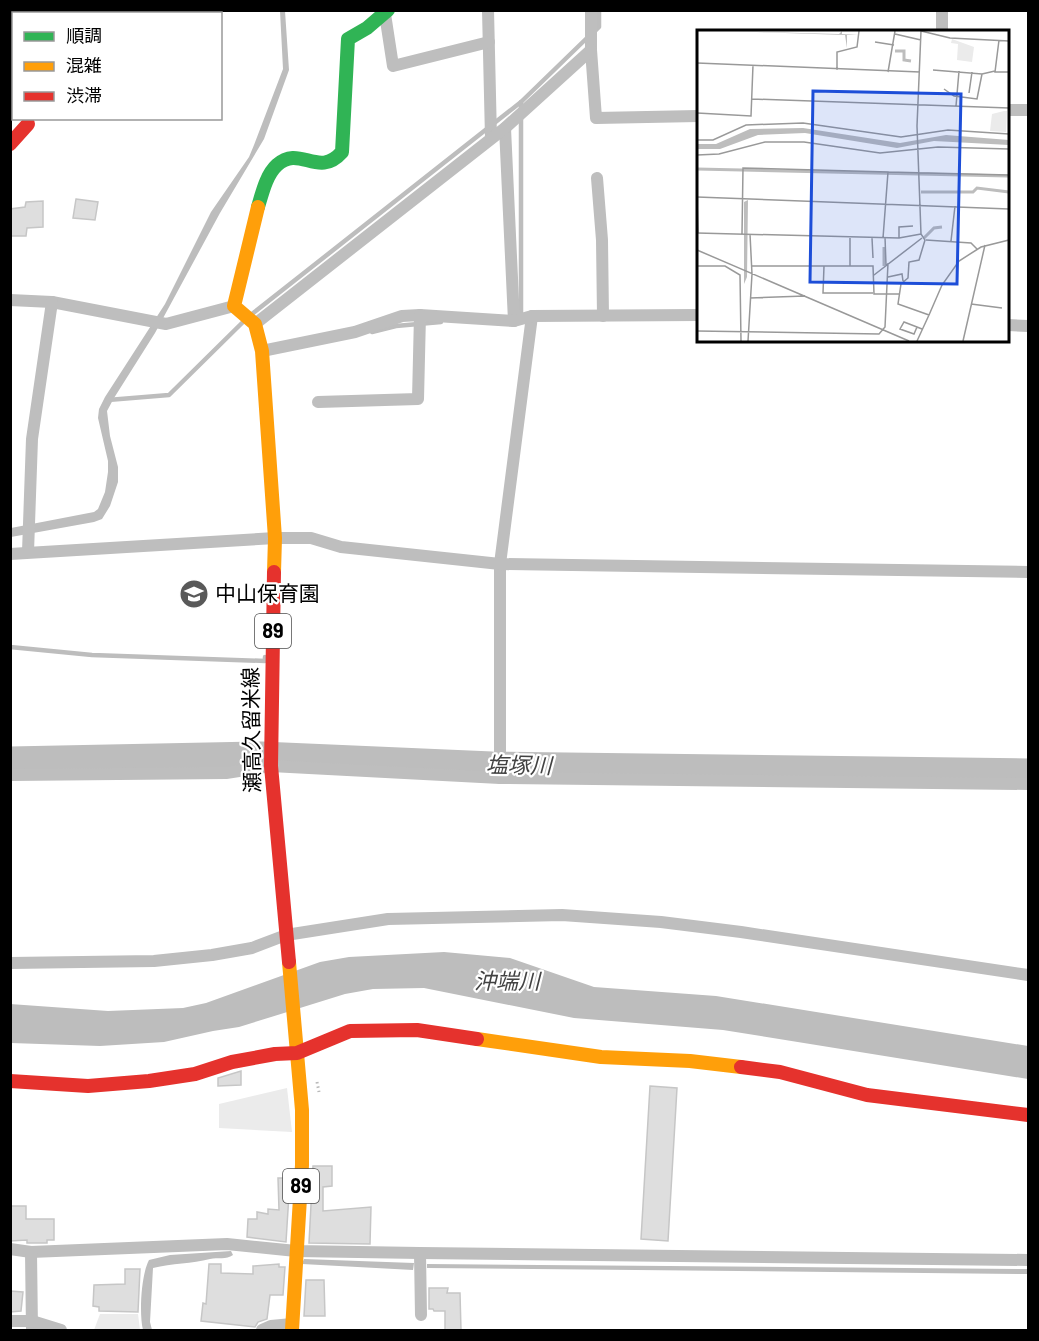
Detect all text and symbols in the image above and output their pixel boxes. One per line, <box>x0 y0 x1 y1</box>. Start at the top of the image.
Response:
legend <box>12 12 222 120</box>
text: 順調 <box>66 24 102 46</box>
inset map <box>697 30 1009 342</box>
text: 混雑 <box>66 54 102 76</box>
text: 渋滞 <box>66 84 102 106</box>
school or university icon: 中山保育園 <box>178 578 210 610</box>
place label: 中山保育園 <box>215 580 320 605</box>
road number: 89 <box>255 614 291 648</box>
street label: 瀬高久留米線 <box>237 667 264 793</box>
water label: 塩塚川 <box>486 750 554 778</box>
water label: 沖端川 <box>474 967 542 993</box>
road number: 89 <box>283 1169 319 1203</box>

